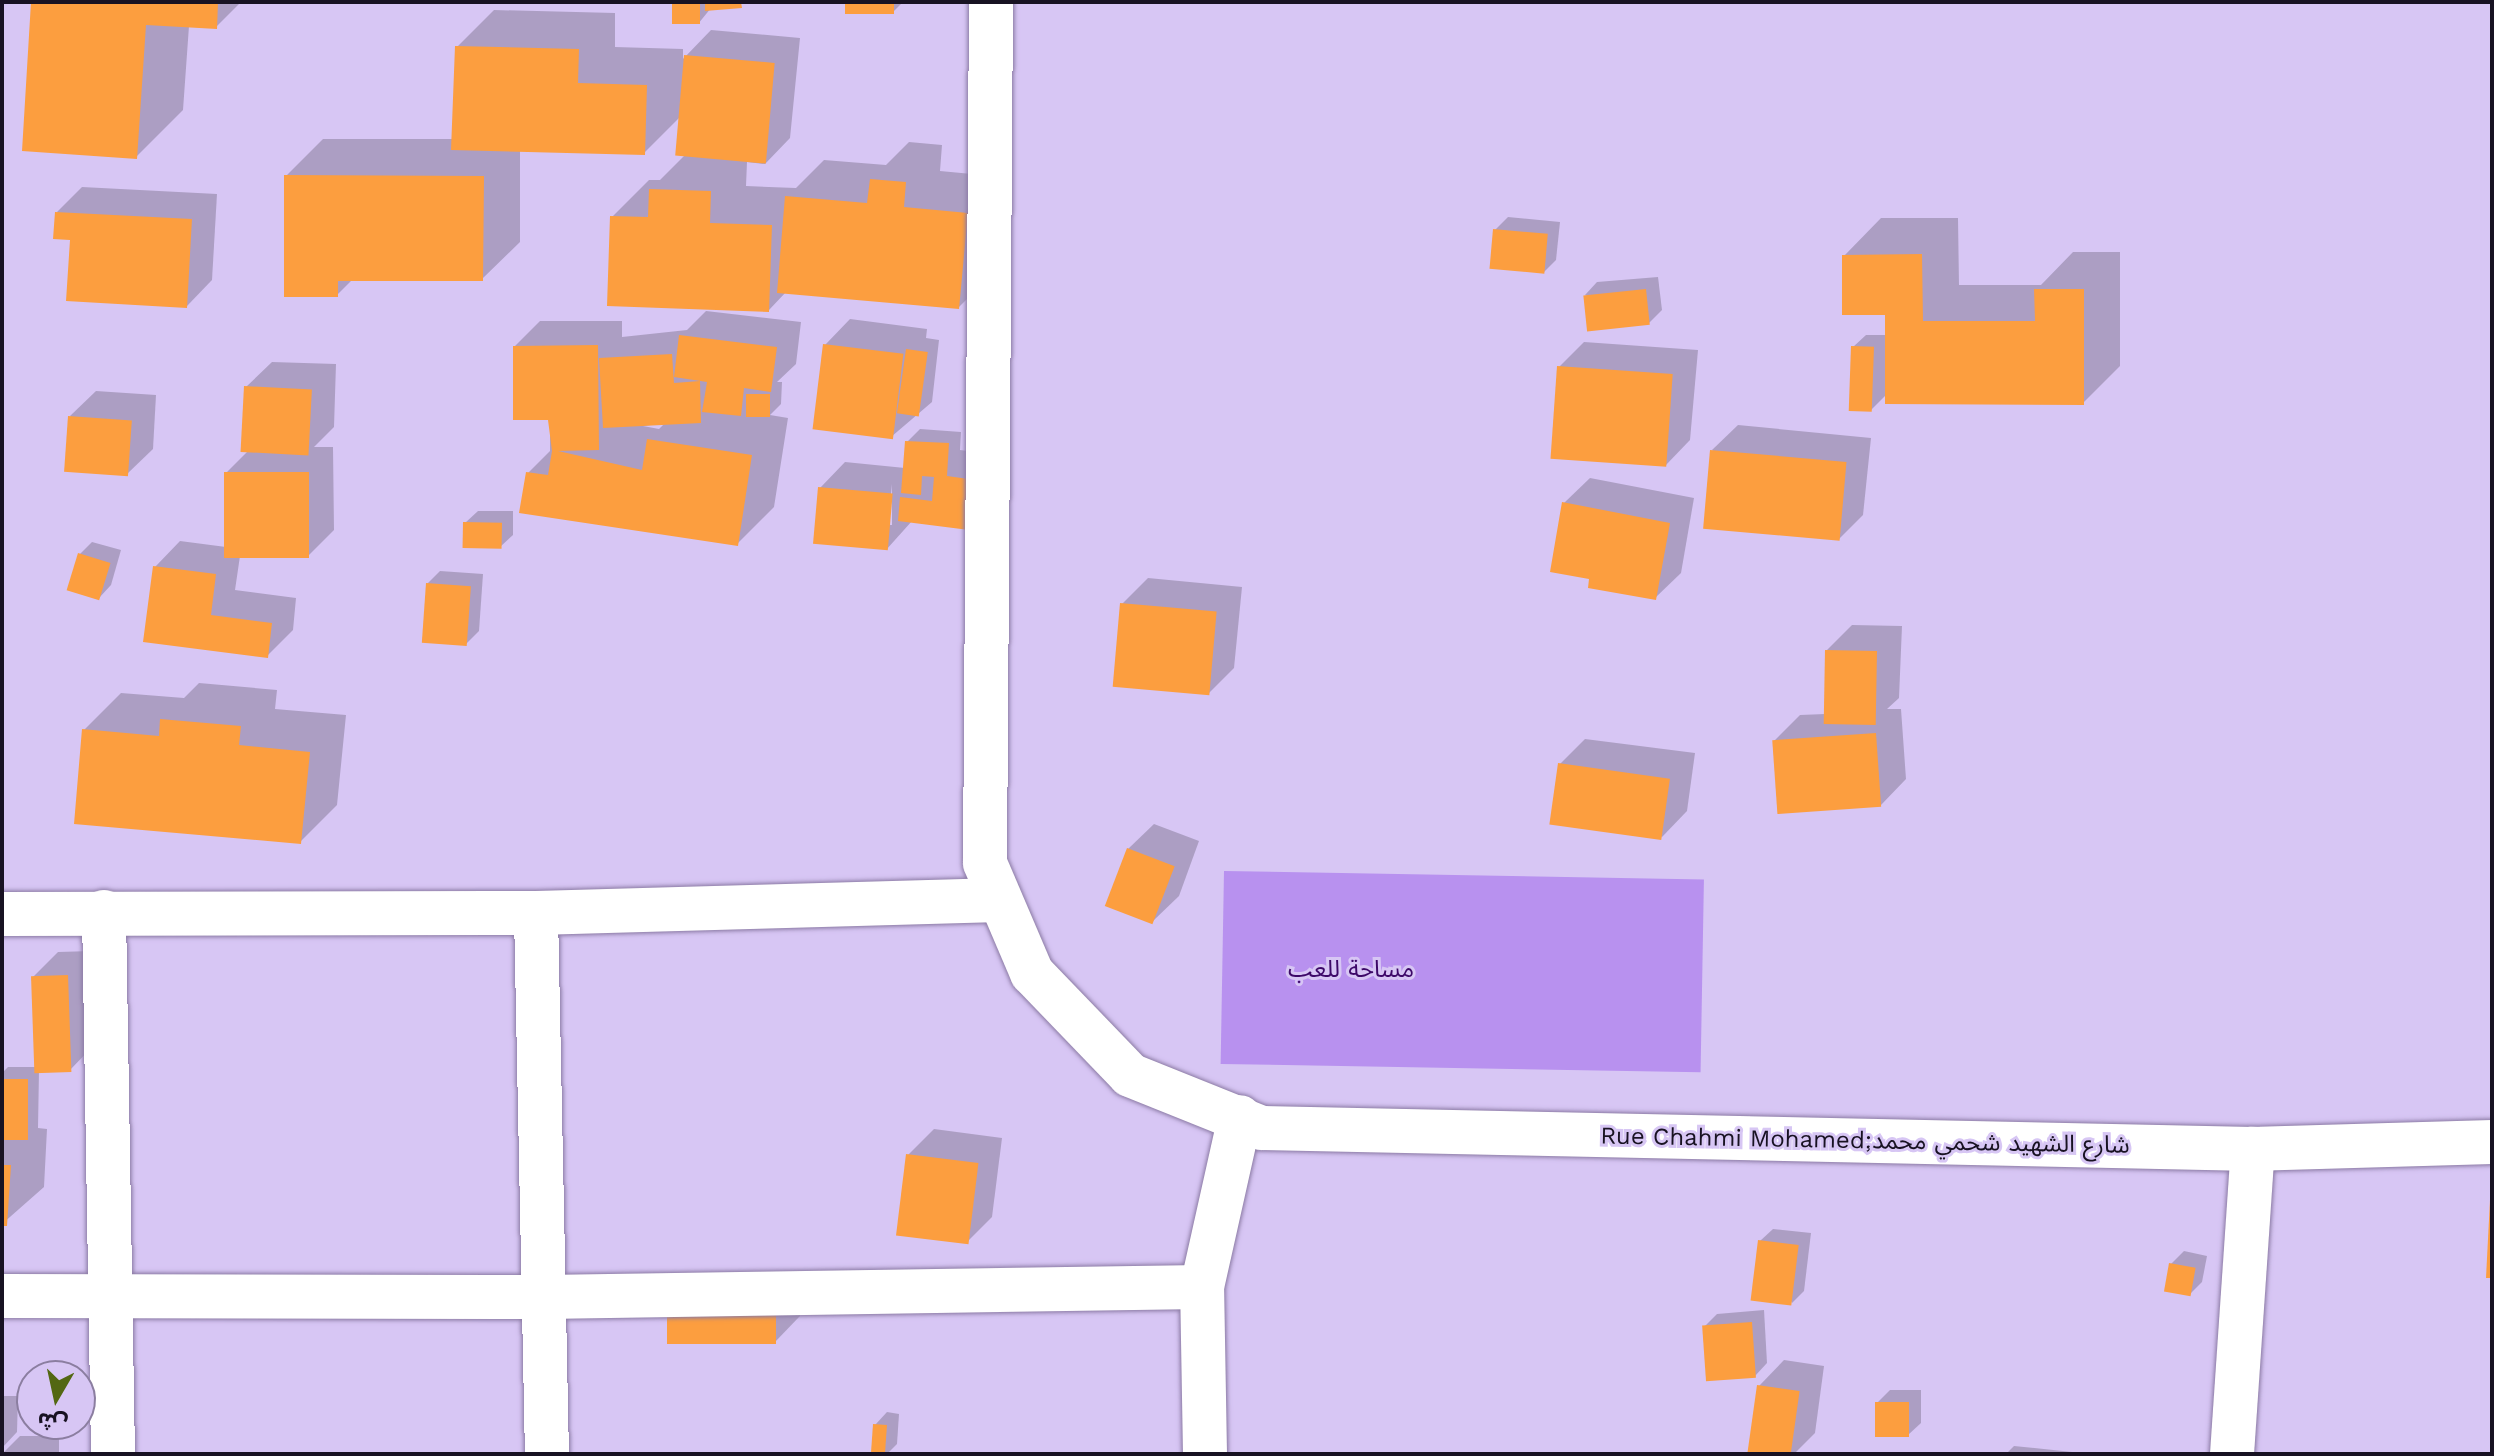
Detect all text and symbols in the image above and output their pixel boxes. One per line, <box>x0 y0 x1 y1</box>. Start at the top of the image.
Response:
park label: مساحة للعب <box>1288 956 1414 984</box>
street label: Rue Chahmi Mohamed;شارع الشهيد شحمي محمد <box>1600 1122 2130 1160</box>
north arrow <box>16 1360 96 1440</box>
text: ش <box>36 1408 69 1437</box>

